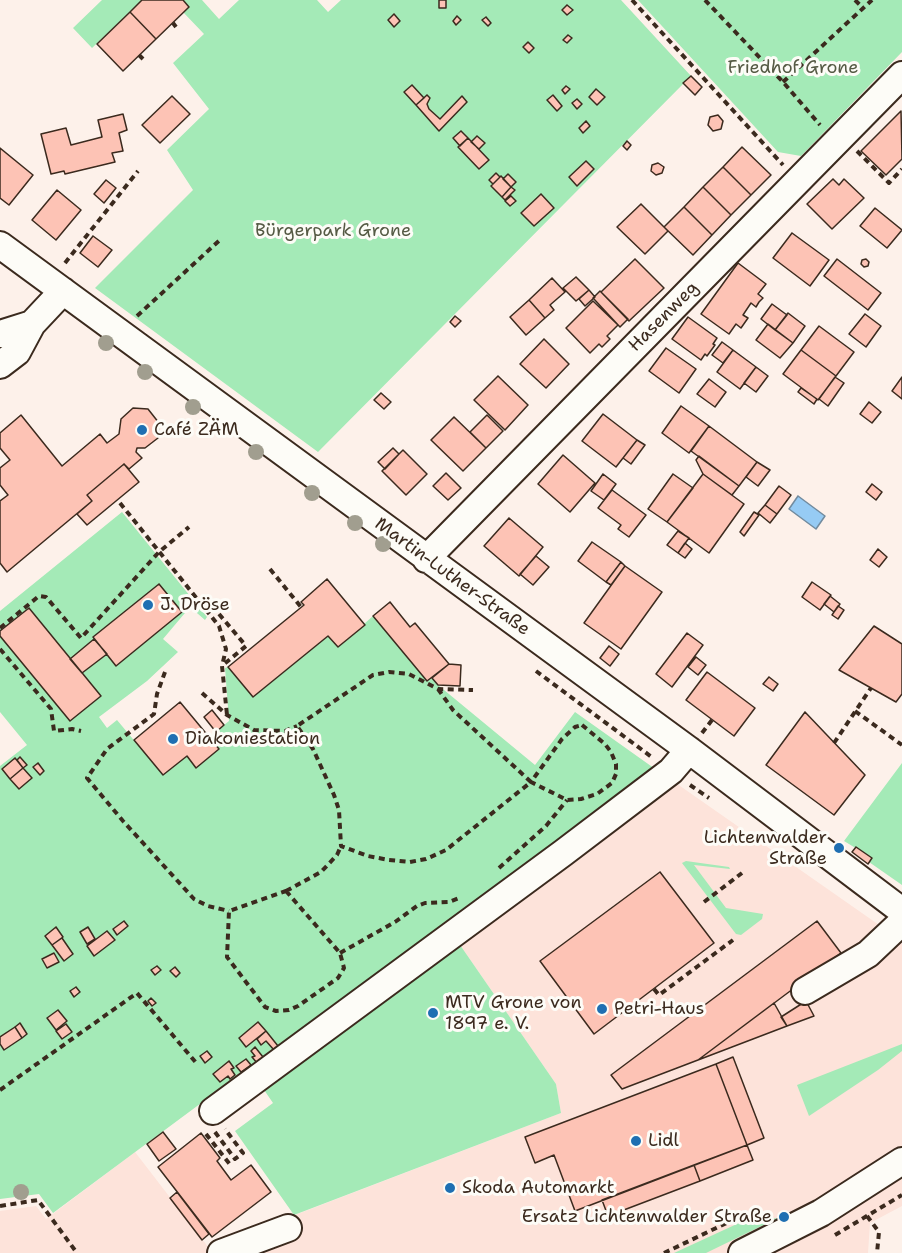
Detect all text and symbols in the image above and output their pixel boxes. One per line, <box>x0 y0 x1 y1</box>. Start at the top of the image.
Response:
park label: Friedhof Grone <box>727 57 859 79</box>
park label: Bürgerpark Grone <box>255 220 411 242</box>
street label: Hasenweg <box>625 278 703 356</box>
place label: Café ZÄM <box>154 419 239 441</box>
marker: Café ZÄM <box>135 423 149 437</box>
street label: Martin-Luther-Straße <box>370 513 534 641</box>
place label: J. Dröse <box>160 594 230 616</box>
marker: J. Dröse <box>141 598 155 612</box>
place label: Diakoniestation <box>185 728 320 750</box>
marker: Diakoniestation <box>166 732 180 746</box>
place label: Lichtenwalder Straße <box>704 827 827 870</box>
marker: Lichtenwalder Straße <box>832 841 846 855</box>
place label: MTV Grone von 1897 e. V. <box>445 992 582 1034</box>
place label: Petri-Haus <box>614 998 704 1020</box>
marker: Petri-Haus <box>595 1002 609 1016</box>
marker: MTV Grone von 1897 e. V. <box>426 1006 440 1020</box>
place label: Lidl <box>648 1130 679 1152</box>
marker: Lidl <box>629 1134 643 1148</box>
place label: Skoda Automarkt <box>462 1177 615 1199</box>
marker: Skoda Automarkt <box>443 1181 457 1195</box>
place label: Ersatz Lichtenwalder Straße <box>522 1206 772 1228</box>
marker: Ersatz Lichtenwalder Straße <box>777 1210 791 1224</box>

